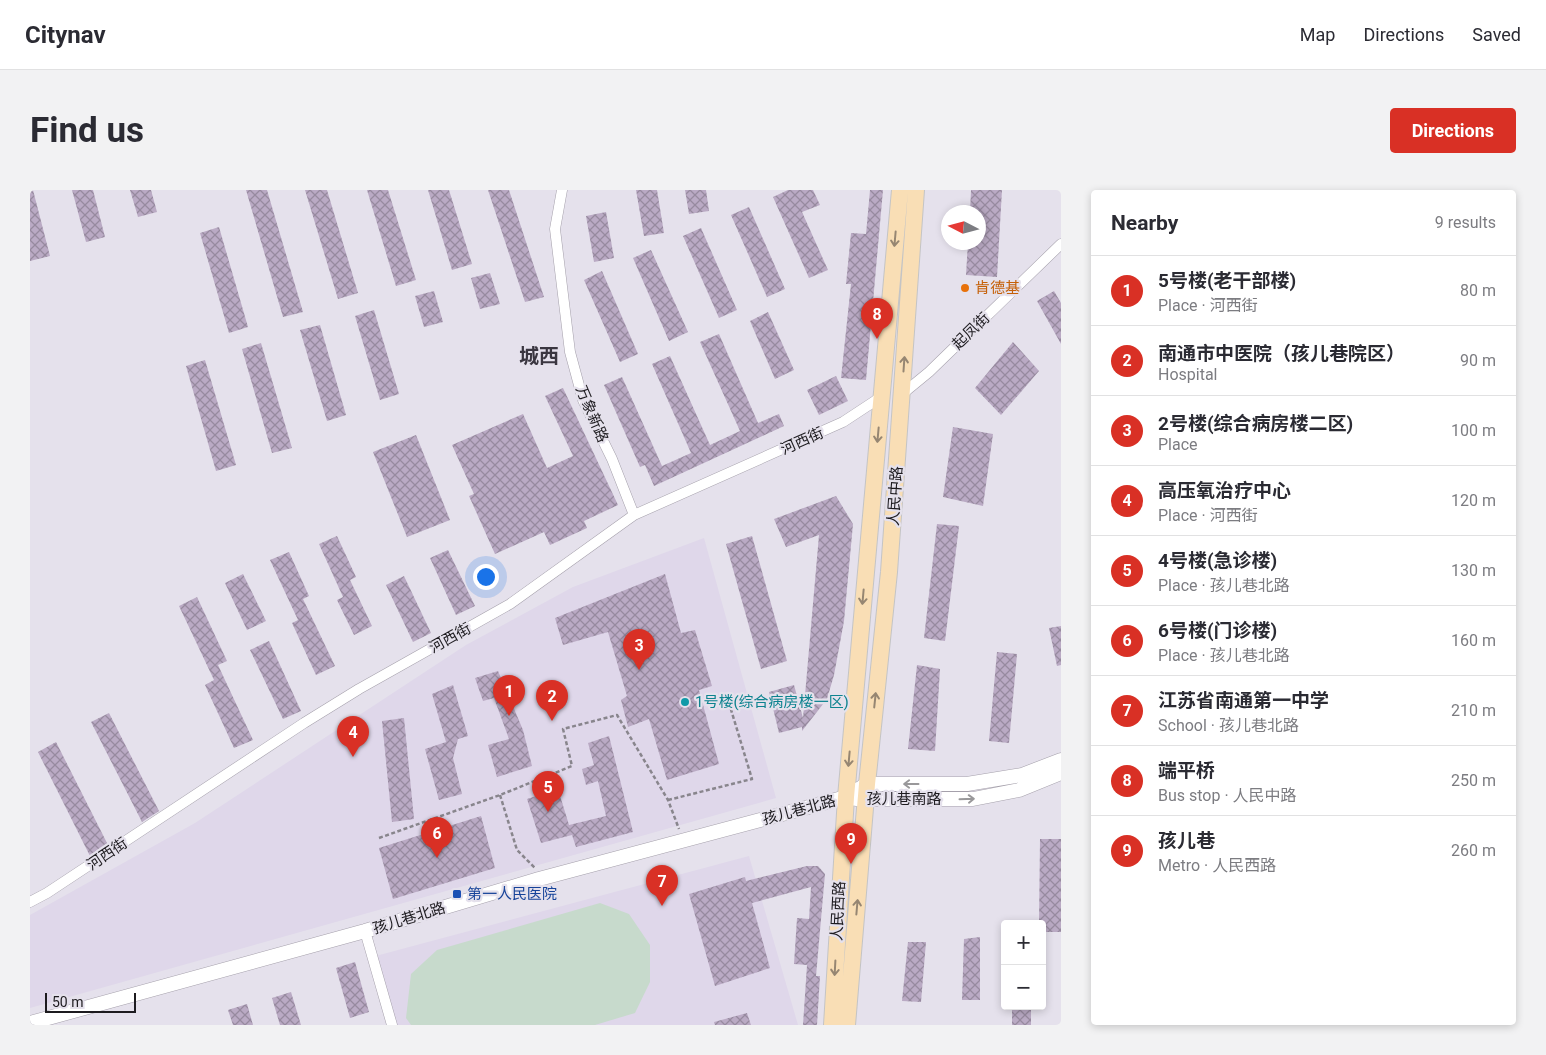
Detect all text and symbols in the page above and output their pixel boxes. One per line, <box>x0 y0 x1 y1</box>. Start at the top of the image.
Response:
text: Citynav <box>25 21 106 49</box>
text: Map <box>1300 24 1335 45</box>
text: Directions <box>1363 24 1444 45</box>
text: Saved <box>1472 24 1521 45</box>
button: Directions <box>1390 108 1516 153</box>
text: Find us <box>30 110 144 151</box>
north arrow <box>941 205 986 250</box>
text: Nearby <box>1111 211 1178 235</box>
text: 9 results <box>1435 213 1496 232</box>
one-way arrow <box>890 230 900 246</box>
text: 5号楼(老干部楼) <box>1158 269 1296 292</box>
place label: 肯德基 <box>975 279 1020 297</box>
text: 1 <box>1122 281 1132 300</box>
text: 80 m <box>1460 281 1496 300</box>
marker: 肯德基 <box>959 282 971 294</box>
text: Place · 河西街 <box>1158 296 1258 315</box>
pin: 8 <box>861 298 893 339</box>
street label: 起凤街 <box>948 309 993 354</box>
text: 南通市中医院（孩儿巷院区） <box>1158 342 1405 365</box>
district label: 城西 <box>519 344 559 368</box>
text: 2 <box>1122 351 1132 370</box>
text: 90 m <box>1460 351 1496 370</box>
one-way arrow <box>899 356 908 372</box>
text: Hospital <box>1158 365 1218 384</box>
street label: 万象新路 <box>572 383 612 445</box>
text: 2号楼(综合病房楼二区) <box>1158 412 1353 435</box>
text: 3 <box>1122 421 1132 440</box>
text: 100 m <box>1451 421 1496 440</box>
street label: 河西街 <box>778 424 826 458</box>
one-way arrow <box>873 427 882 443</box>
text: Place <box>1158 435 1198 454</box>
street label: 人民中路 <box>884 465 906 527</box>
text: 高压氧治疗中心 <box>1158 479 1291 502</box>
text: 4 <box>1122 491 1132 510</box>
text: 120 m <box>1451 491 1496 510</box>
text: Place · 河西街 <box>1158 506 1258 525</box>
text: 4号楼(急诊楼) <box>1158 549 1277 572</box>
text: 5 <box>1122 561 1132 580</box>
text: 130 m <box>1451 561 1496 580</box>
your location <box>473 564 499 590</box>
text: Place · 孩儿巷北路 <box>1158 576 1290 595</box>
one-way arrow <box>859 589 868 605</box>
street label: 河西街 <box>426 619 474 657</box>
text: 6号楼(门诊楼) <box>1158 619 1277 642</box>
pin: 3 <box>623 629 655 670</box>
text: 6 <box>1122 631 1132 650</box>
text: 160 m <box>1451 631 1496 650</box>
text: Place · 孩儿巷北路 <box>1158 646 1290 665</box>
pin: 1 <box>493 675 525 716</box>
pin: 2 <box>536 680 568 721</box>
text: 江苏省南通第一中学 <box>1158 689 1329 712</box>
place label: 1号楼(综合病房楼一区) <box>695 693 849 711</box>
one-way arrow <box>870 693 880 709</box>
marker: 1号楼(综合病房楼一区) <box>679 696 691 708</box>
text: 7 <box>1122 701 1132 720</box>
text: 210 m <box>1451 701 1496 720</box>
pin: 4 <box>337 716 369 757</box>
text: School · 孩儿巷北路 <box>1158 716 1299 735</box>
one-way arrow <box>844 751 854 767</box>
text: 端平桥 <box>1158 759 1215 782</box>
pin: 5 <box>532 771 564 812</box>
text: 8 <box>1122 771 1132 790</box>
text: 250 m <box>1451 771 1496 790</box>
one-way arrow <box>903 779 920 789</box>
text: Bus stop · 人民中路 <box>1158 786 1297 805</box>
street label: 孩儿巷南路 <box>866 790 942 808</box>
street label: 孩儿巷北路 <box>760 792 838 828</box>
one-way arrow <box>959 794 975 803</box>
pin: 6 <box>421 817 453 858</box>
pin: 9 <box>835 823 867 864</box>
text: 孩儿巷 <box>1158 829 1215 852</box>
street label: 河西街 <box>83 834 131 874</box>
text: 9 <box>1122 841 1132 860</box>
text: 260 m <box>1451 841 1496 860</box>
text: Metro · 人民西路 <box>1158 856 1276 875</box>
pin: 7 <box>646 865 678 906</box>
street label: 人民西路 <box>827 881 849 941</box>
place label: 第一人民医院 <box>467 885 557 903</box>
marker: 第一人民医院 <box>451 888 463 900</box>
street label: 孩儿巷北路 <box>370 898 448 938</box>
one-way arrow <box>852 899 861 915</box>
map controls <box>1001 920 1046 1010</box>
button: + <box>1001 920 1046 965</box>
one-way arrow <box>830 960 839 976</box>
button: − <box>1001 965 1046 1010</box>
scale bar <box>45 990 136 1013</box>
text: 50 m <box>52 994 84 1010</box>

